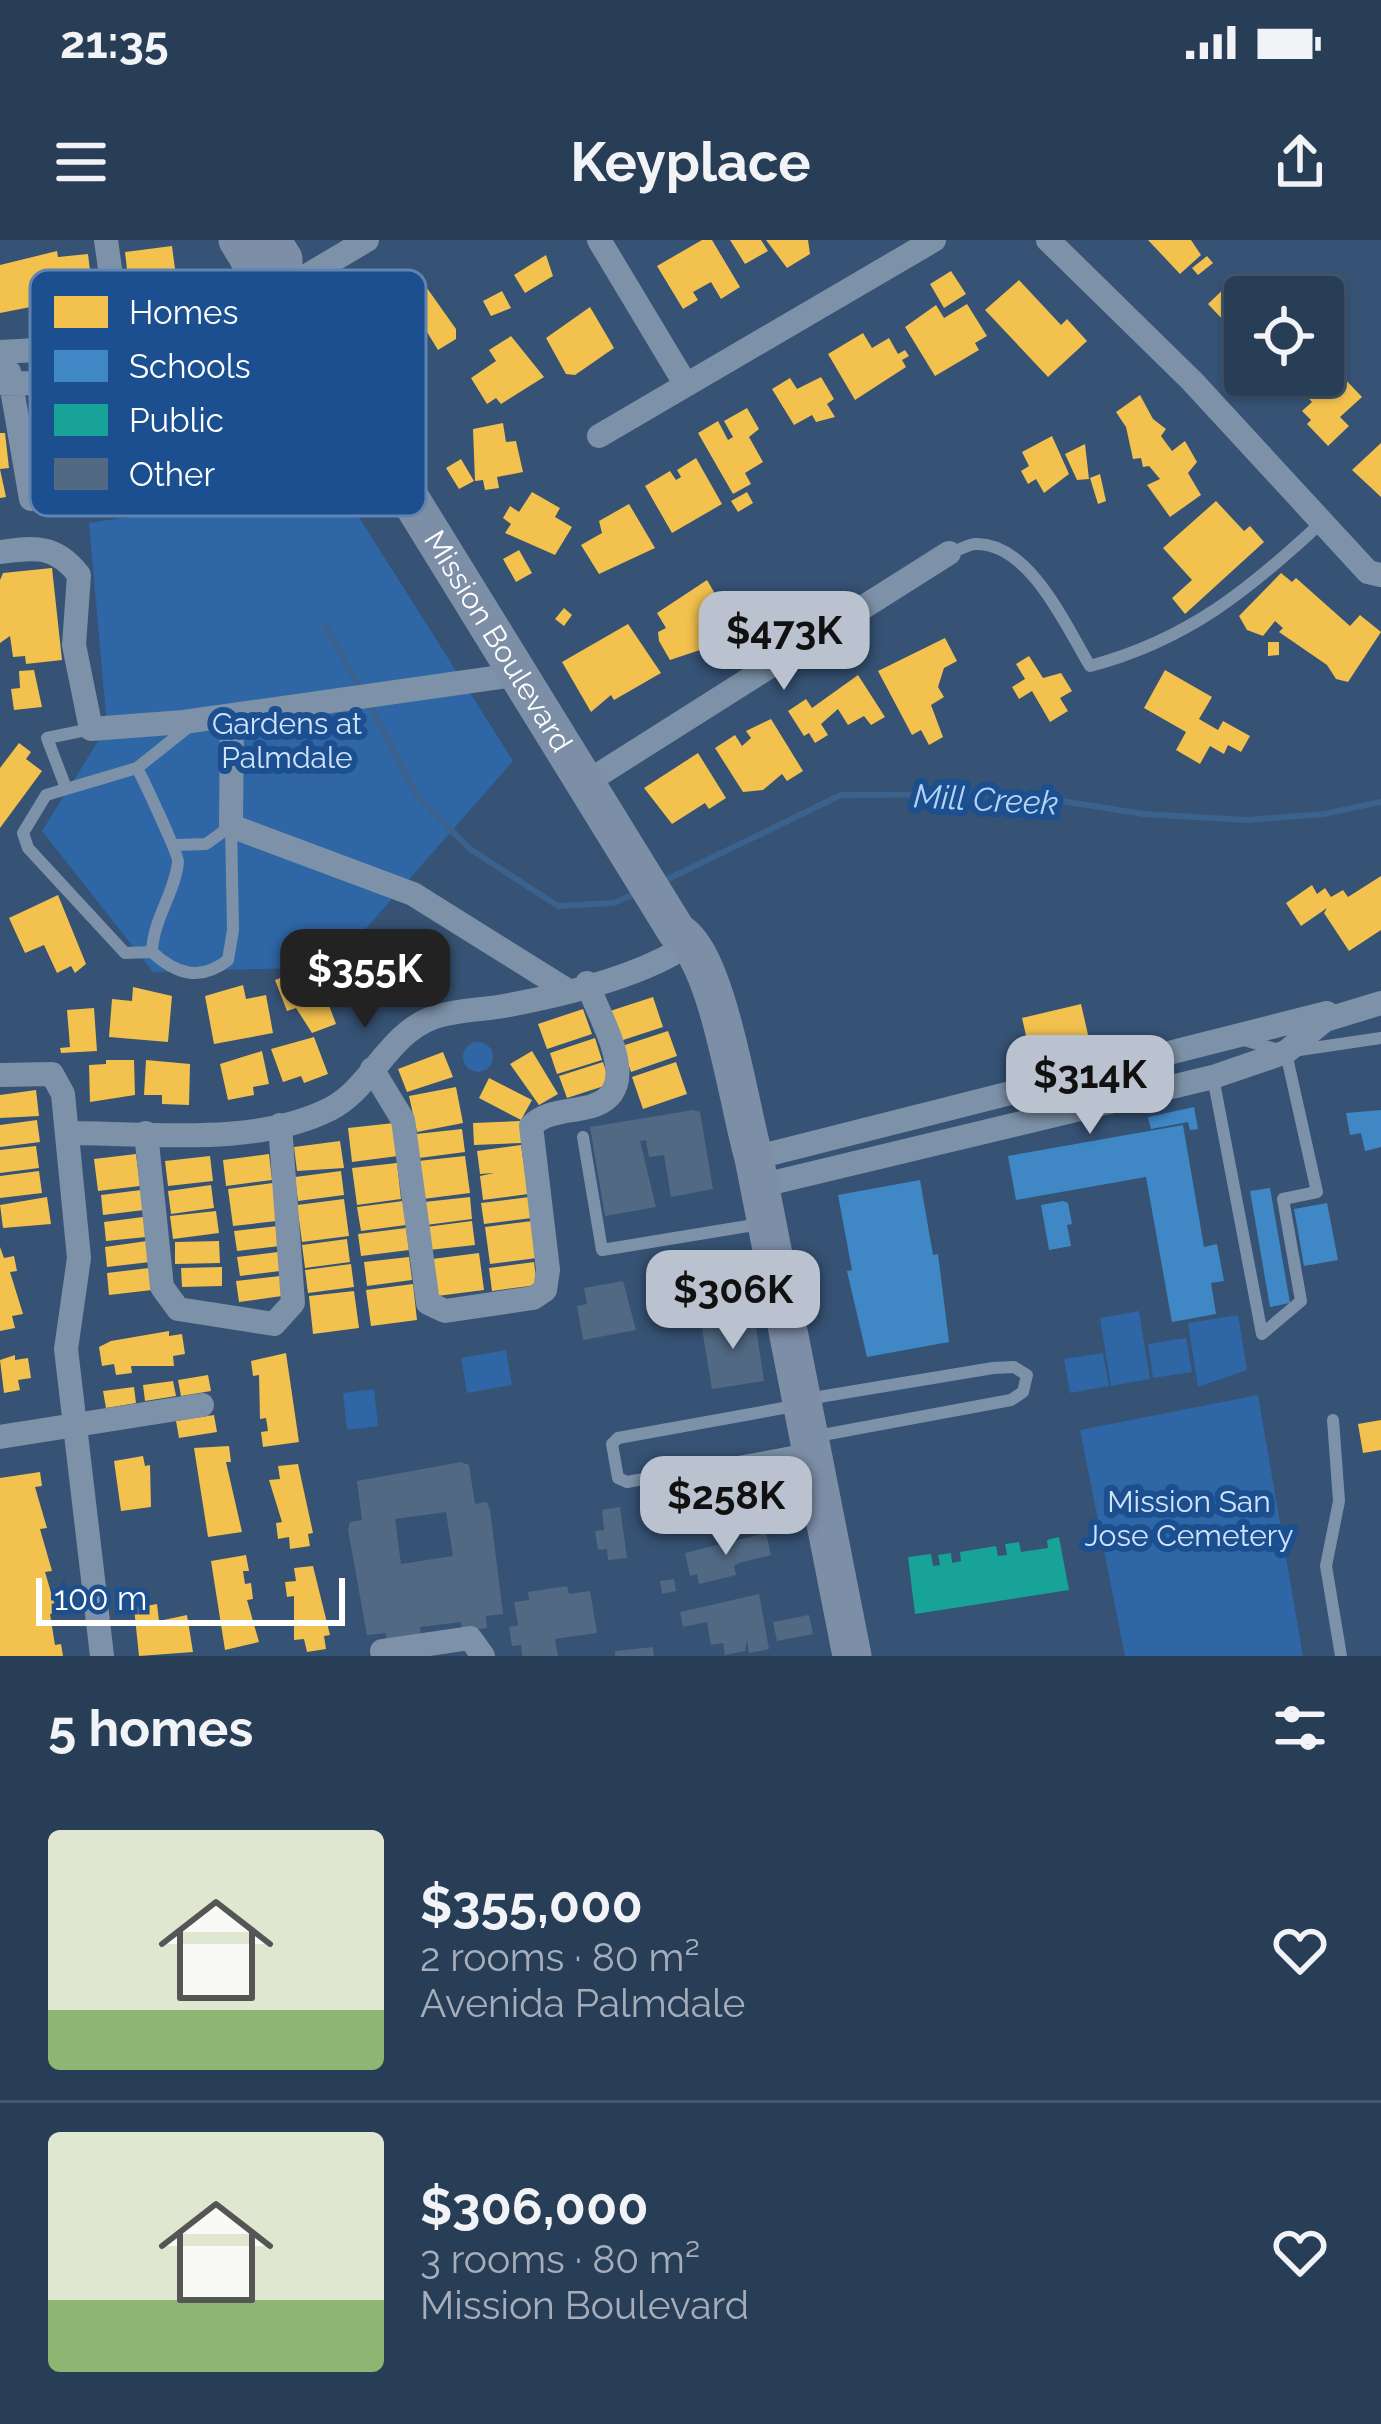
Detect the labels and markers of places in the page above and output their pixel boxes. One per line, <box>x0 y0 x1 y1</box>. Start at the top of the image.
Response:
pin: $473K <box>700 591 868 693</box>
pin: $355K <box>281 929 449 1031</box>
pin: $314K <box>1006 1035 1174 1137</box>
pin: $306K <box>649 1250 817 1352</box>
pin: $258K <box>642 1456 810 1558</box>

